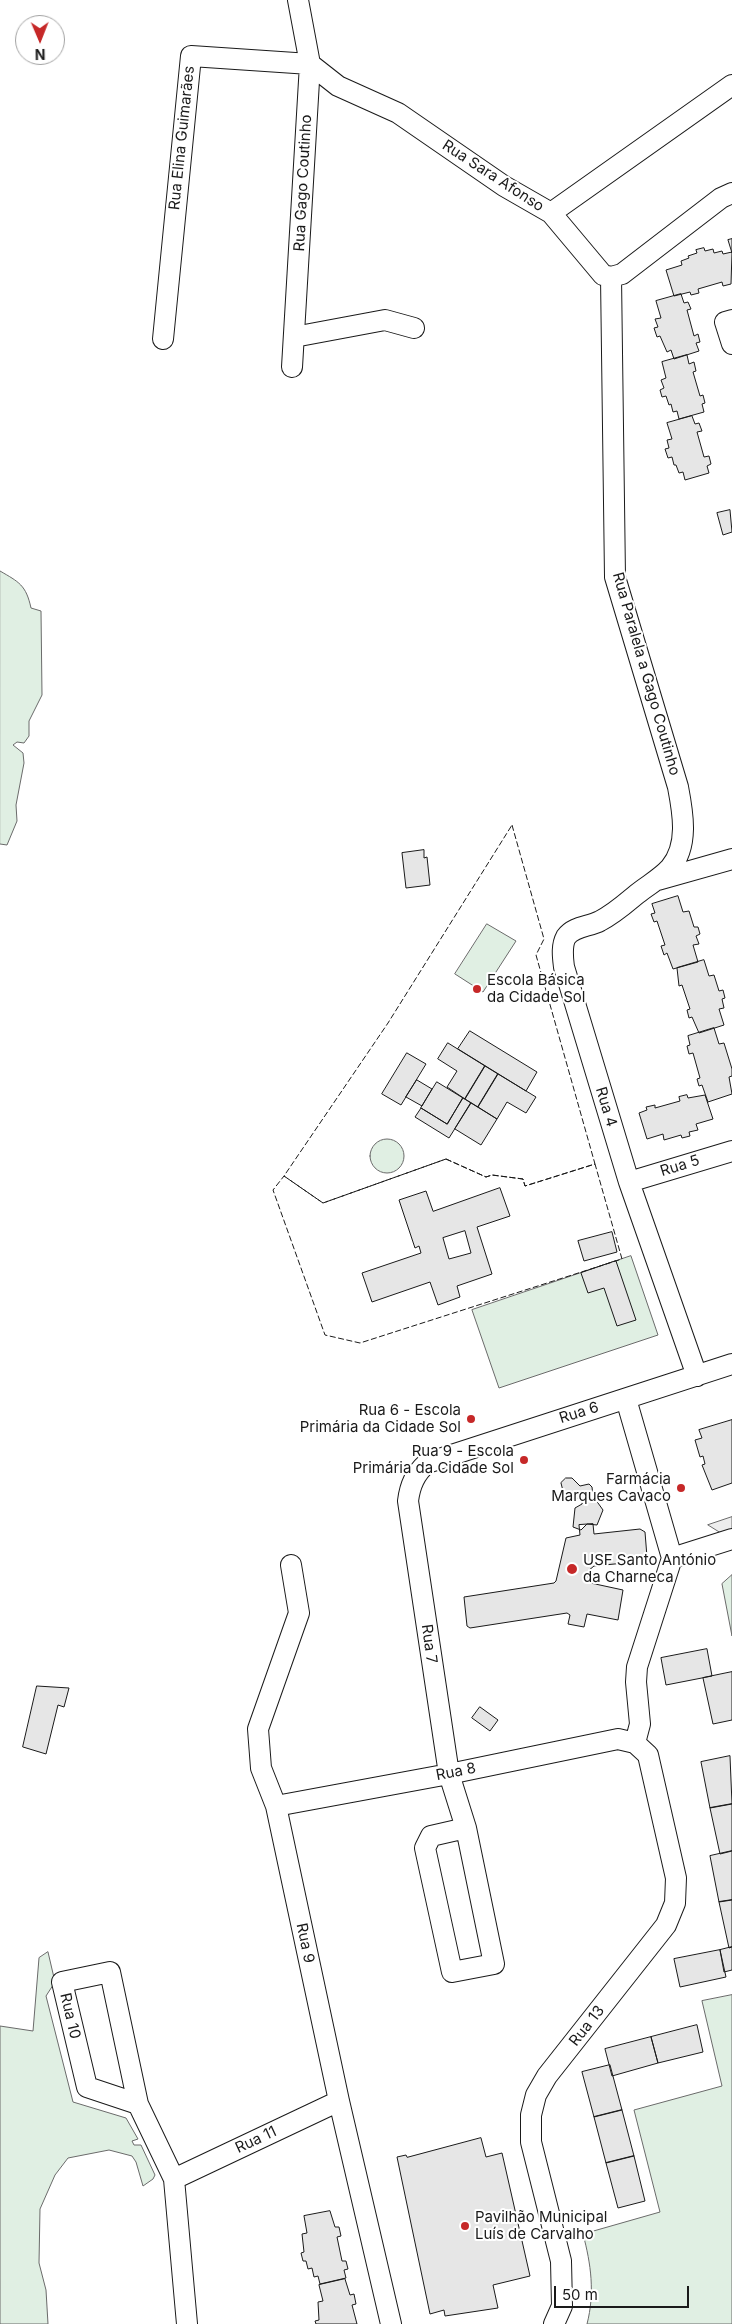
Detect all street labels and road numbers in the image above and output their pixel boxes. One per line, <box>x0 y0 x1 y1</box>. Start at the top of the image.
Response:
street label: Rua Elina Guimarães <box>165 65 199 211</box>
street label: Rua Gago Coutinho <box>290 114 316 252</box>
street label: Rua Sara Afonso <box>439 136 547 216</box>
street label: Rua Paralela a Gago Coutinho <box>608 570 684 778</box>
street label: Rua 4 <box>591 1085 621 1129</box>
street label: Rua 5 <box>658 1152 702 1180</box>
street label: Rua 6 <box>557 1398 601 1428</box>
street label: Rua 7 <box>417 1623 441 1665</box>
street label: Rua 8 <box>434 1759 478 1785</box>
street label: Rua 9 <box>292 1921 318 1965</box>
street label: Rua 10 <box>56 1991 84 2041</box>
street label: Rua 13 <box>566 2002 608 2050</box>
street label: Rua 11 <box>233 2123 279 2157</box>

